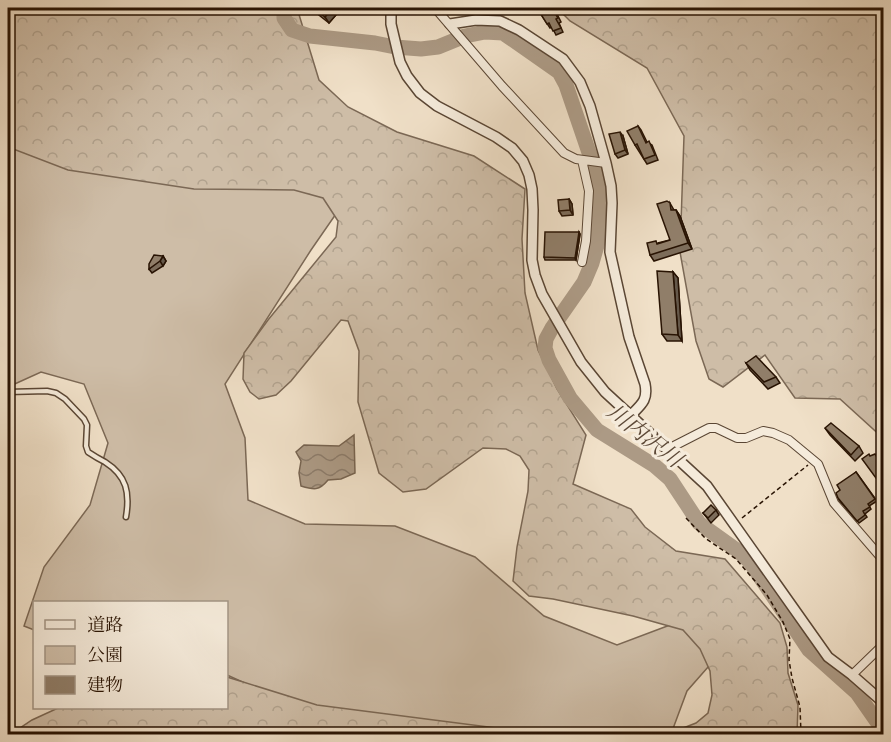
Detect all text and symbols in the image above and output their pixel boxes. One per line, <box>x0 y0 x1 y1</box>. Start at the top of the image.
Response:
water label: 川内沢川 <box>601 398 689 475</box>
legend <box>33 601 228 709</box>
text: 道路 <box>87 614 123 637</box>
text: 公園 <box>87 644 123 667</box>
text: 建物 <box>87 674 123 697</box>

